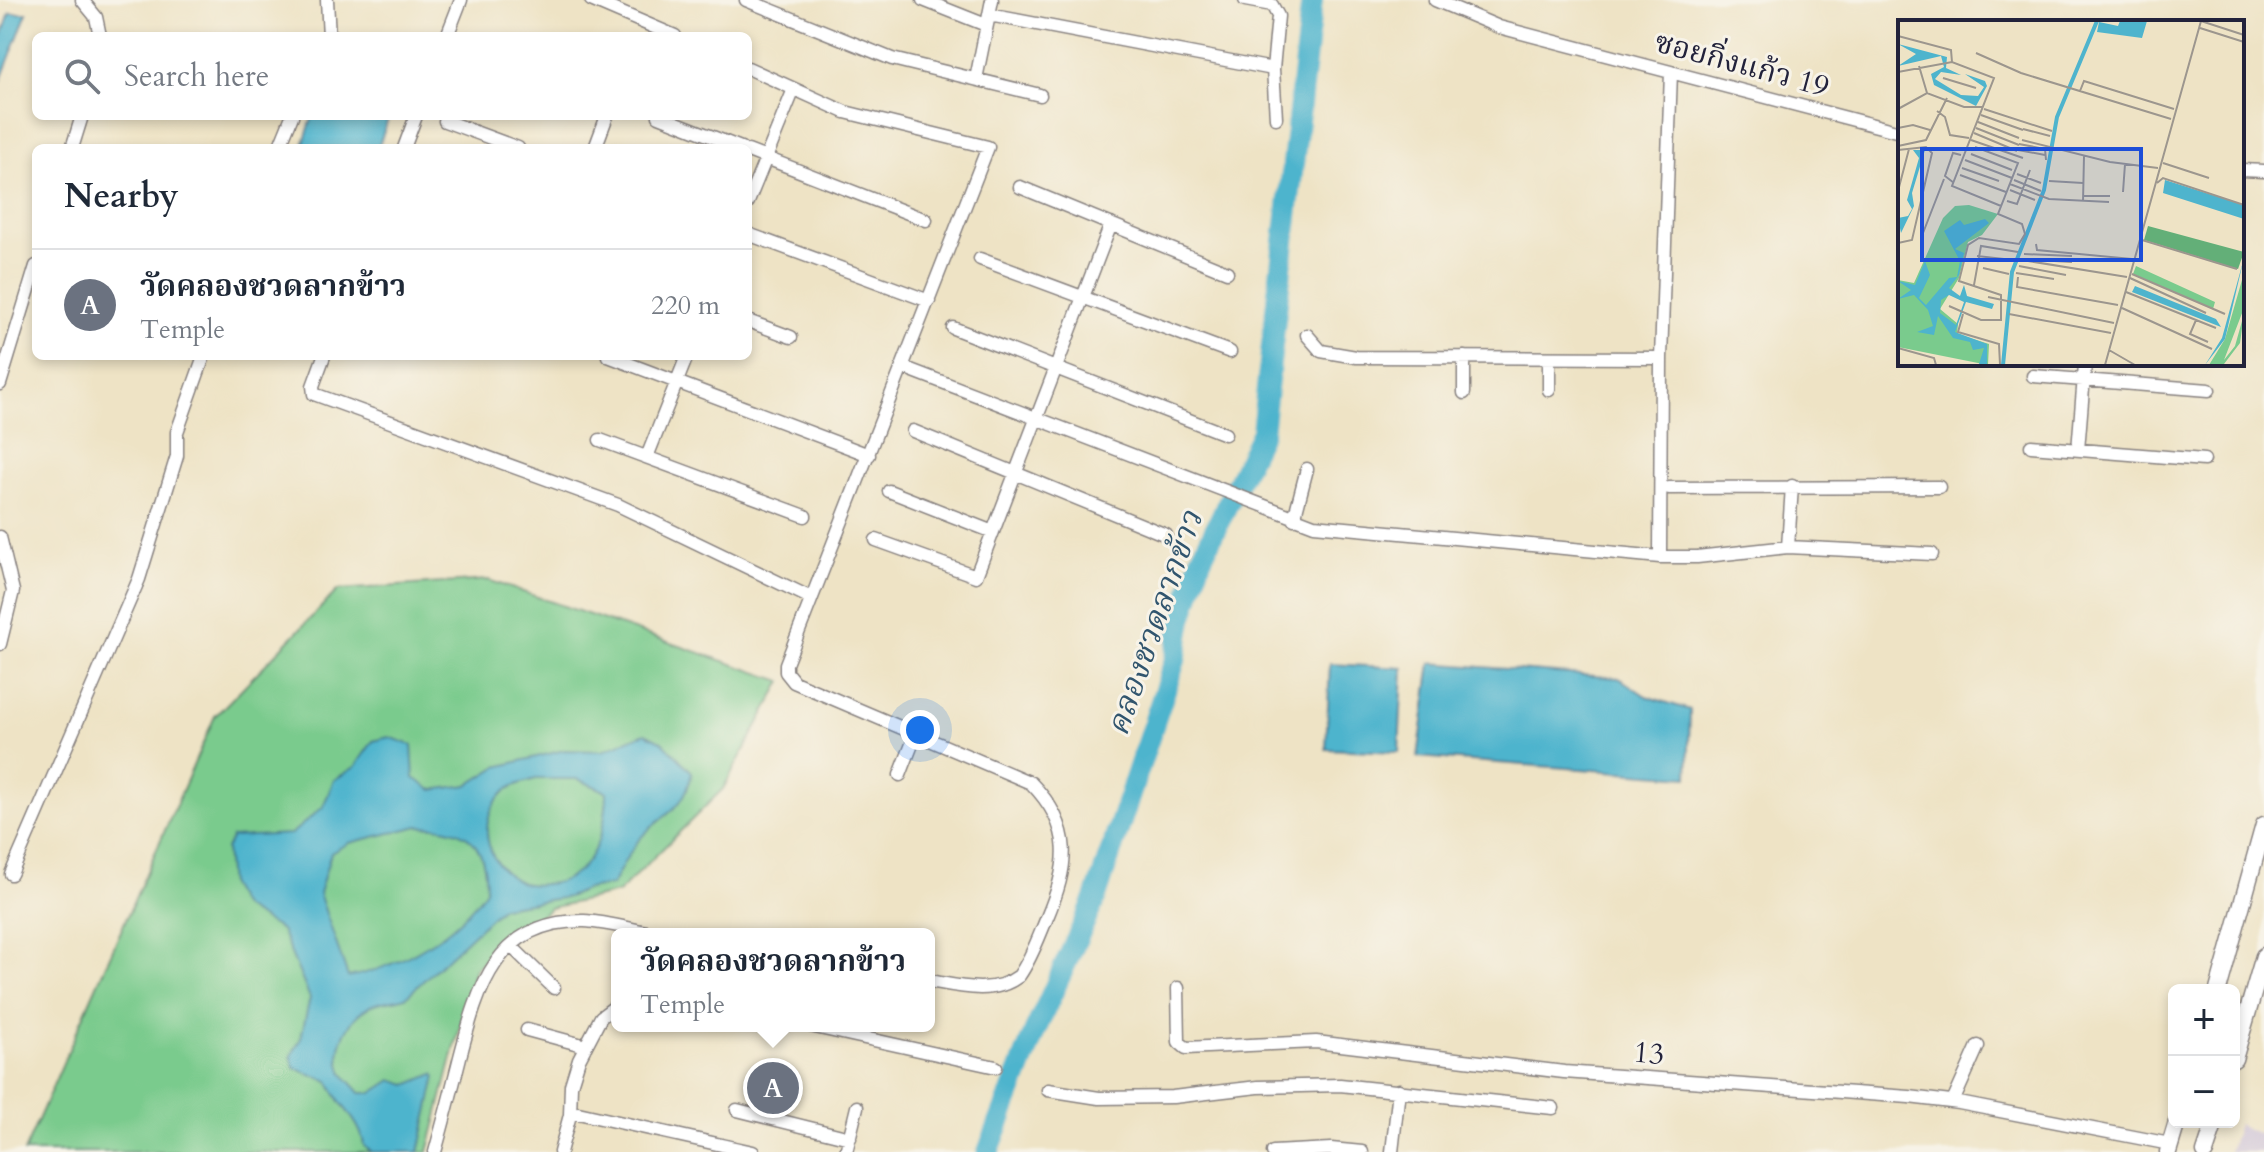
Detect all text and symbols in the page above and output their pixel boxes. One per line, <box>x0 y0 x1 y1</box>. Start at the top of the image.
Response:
street label: ซอยกิ่งแก้ว 19 <box>1650 20 1834 107</box>
inset map <box>1898 20 2244 366</box>
search box <box>32 32 752 120</box>
icon: search <box>60 54 104 98</box>
text: Search here <box>124 56 269 97</box>
text: Nearby <box>64 173 179 219</box>
text: วัดคลองชวดลากข้าว <box>140 266 406 307</box>
text: A <box>80 288 100 323</box>
text: 220 m <box>651 288 720 323</box>
text: Temple <box>140 312 225 347</box>
water label: คลองชวดลากข้าว <box>1096 504 1214 741</box>
your location <box>900 710 940 750</box>
popup <box>611 928 935 1032</box>
text: วัดคลองชวดลากข้าว <box>640 941 906 982</box>
map controls <box>2168 984 2240 1128</box>
button: + <box>2168 984 2240 1056</box>
text: Temple <box>640 987 725 1022</box>
street label: 13 <box>1632 1032 1666 1075</box>
button: − <box>2168 1056 2240 1128</box>
pin: A <box>747 1058 799 1118</box>

